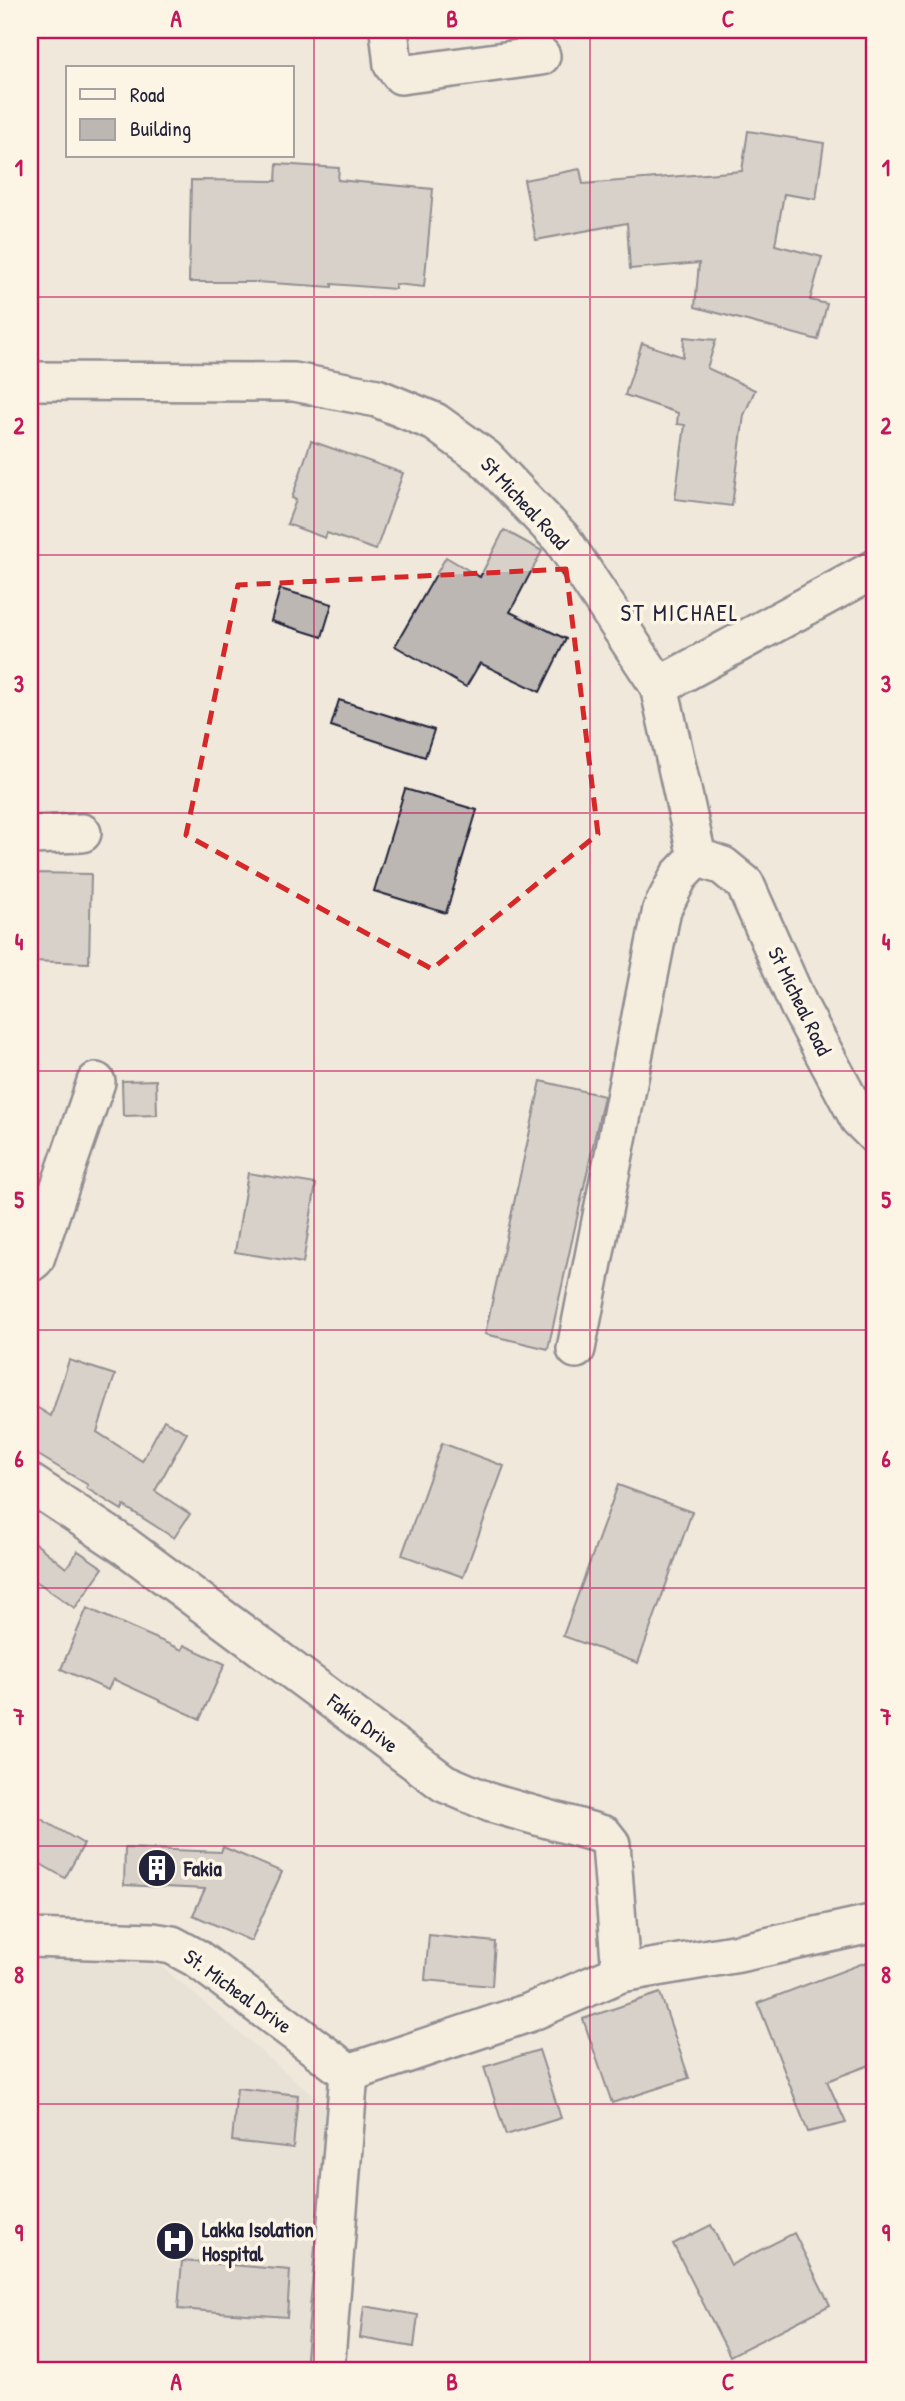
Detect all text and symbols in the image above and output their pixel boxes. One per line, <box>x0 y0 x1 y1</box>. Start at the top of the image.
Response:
text: A <box>170 3 182 34</box>
text: B <box>446 3 458 34</box>
text: C <box>722 3 734 34</box>
legend <box>66 66 294 158</box>
text: Road <box>130 80 164 109</box>
text: Building <box>130 114 191 143</box>
text: 1 <box>15 152 23 183</box>
text: 1 <box>882 152 890 183</box>
text: 2 <box>14 410 25 441</box>
text: 2 <box>881 410 892 441</box>
street label: St Micheal Road <box>474 450 576 556</box>
district label: ST MICHAEL <box>620 597 740 628</box>
text: 3 <box>14 668 24 699</box>
text: 3 <box>881 668 891 699</box>
text: 4 <box>15 926 24 957</box>
text: 4 <box>882 926 891 957</box>
street label: St Micheal Road <box>761 942 839 1060</box>
text: 5 <box>14 1184 24 1215</box>
text: 5 <box>881 1184 891 1215</box>
text: 6 <box>14 1443 24 1474</box>
text: 6 <box>881 1443 891 1474</box>
street label: Fakia Drive <box>321 1686 405 1759</box>
text: 7 <box>12 1701 25 1732</box>
text: 7 <box>879 1701 892 1732</box>
building icon: Fakia <box>136 1847 178 1889</box>
place label: Fakia <box>183 1854 223 1883</box>
street label: St. Micheal Drive <box>178 1942 298 2040</box>
text: 8 <box>14 1959 24 1990</box>
text: 8 <box>881 1959 891 1990</box>
place label: Lakka Isolation Hospital <box>202 2215 314 2269</box>
text: 9 <box>15 2217 24 2248</box>
text: 9 <box>882 2217 891 2248</box>
hospital icon: Lakka Isolation Hospital <box>154 2220 196 2262</box>
text: A <box>170 2366 182 2397</box>
text: B <box>446 2366 458 2397</box>
text: C <box>722 2366 734 2397</box>

